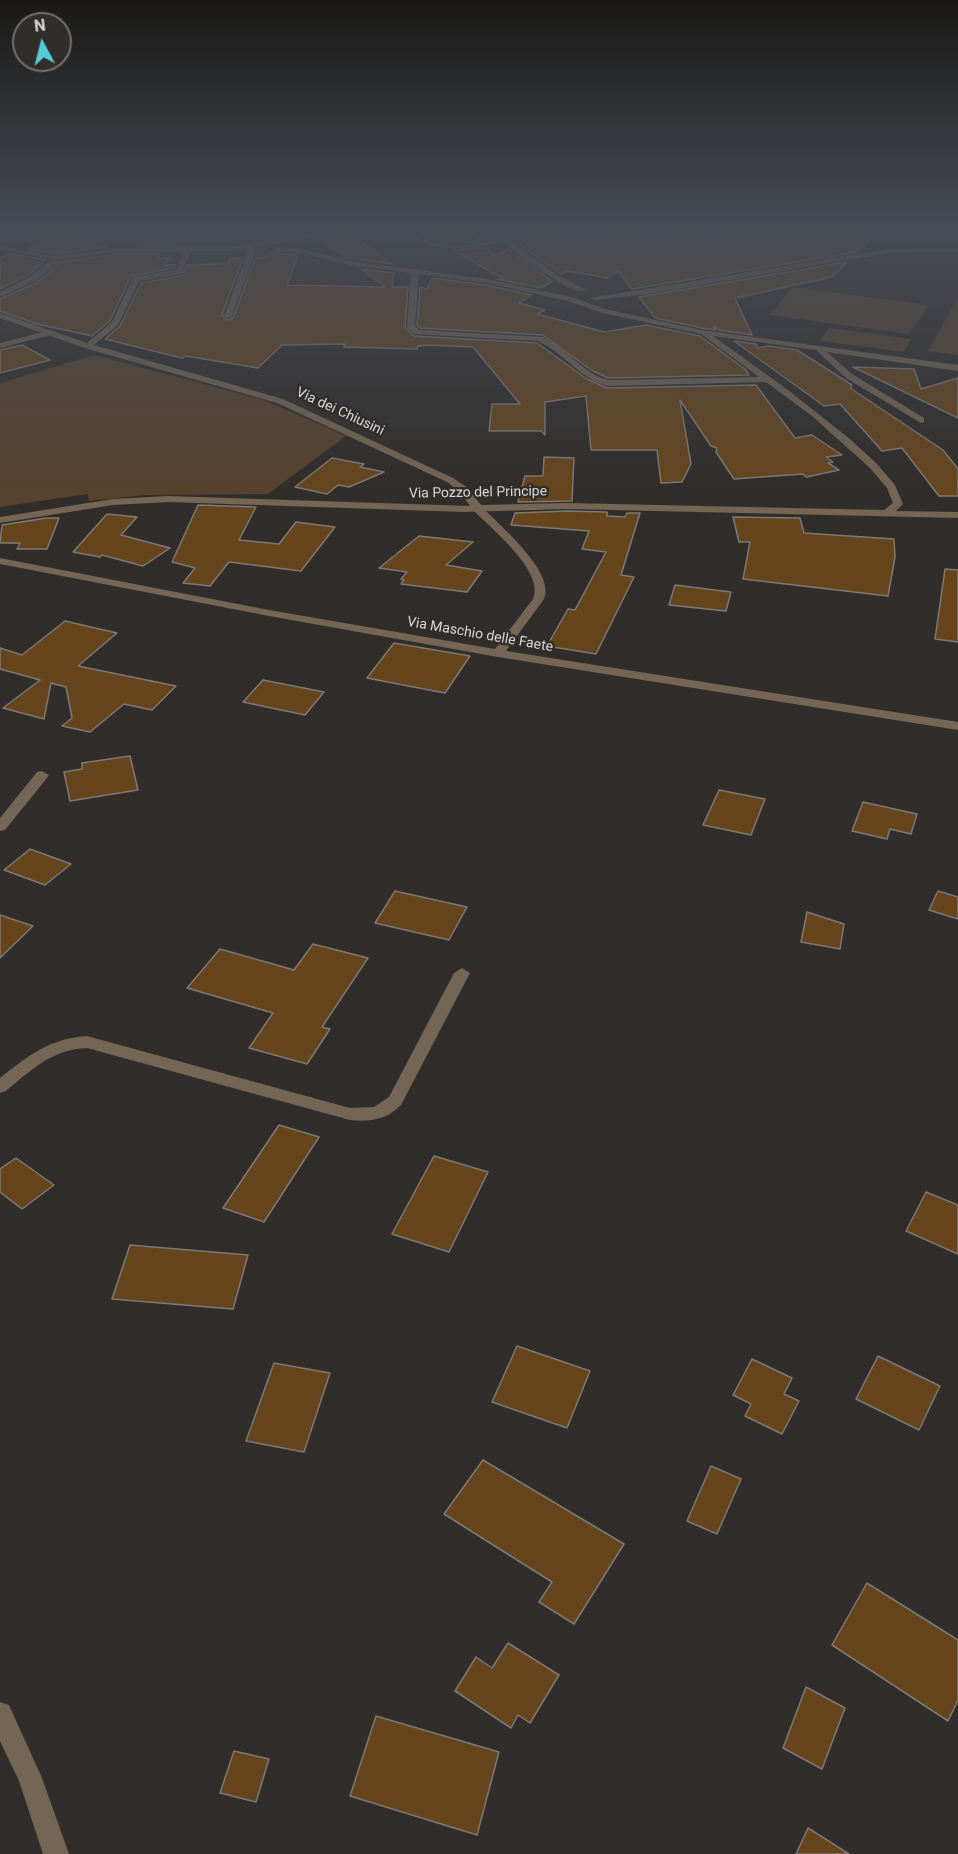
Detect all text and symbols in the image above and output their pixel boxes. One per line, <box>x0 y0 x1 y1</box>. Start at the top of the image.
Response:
north arrow <box>12 12 72 72</box>
text: N <box>33 16 47 36</box>
street label: Via dei Chiusini <box>293 384 387 440</box>
street label: Via Pozzo del Principe <box>409 483 547 503</box>
street label: Via Maschio delle Faete <box>406 614 554 656</box>

